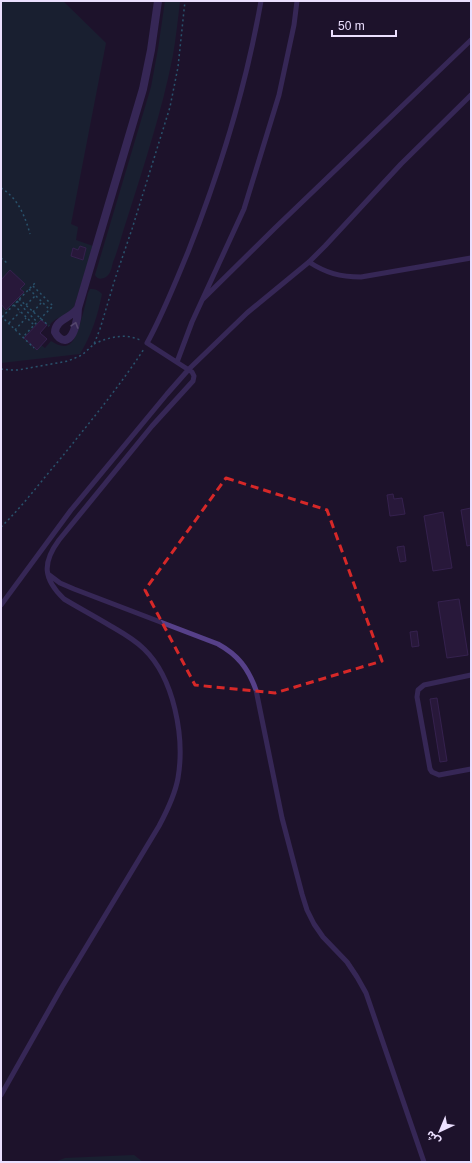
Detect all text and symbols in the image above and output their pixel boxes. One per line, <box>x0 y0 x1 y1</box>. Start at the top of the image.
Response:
scale bar <box>332 12 396 38</box>
text: 50 m <box>338 19 365 33</box>
one-way arrow <box>70 322 79 329</box>
north arrow <box>420 1111 460 1151</box>
text: ش <box>423 1128 443 1148</box>

